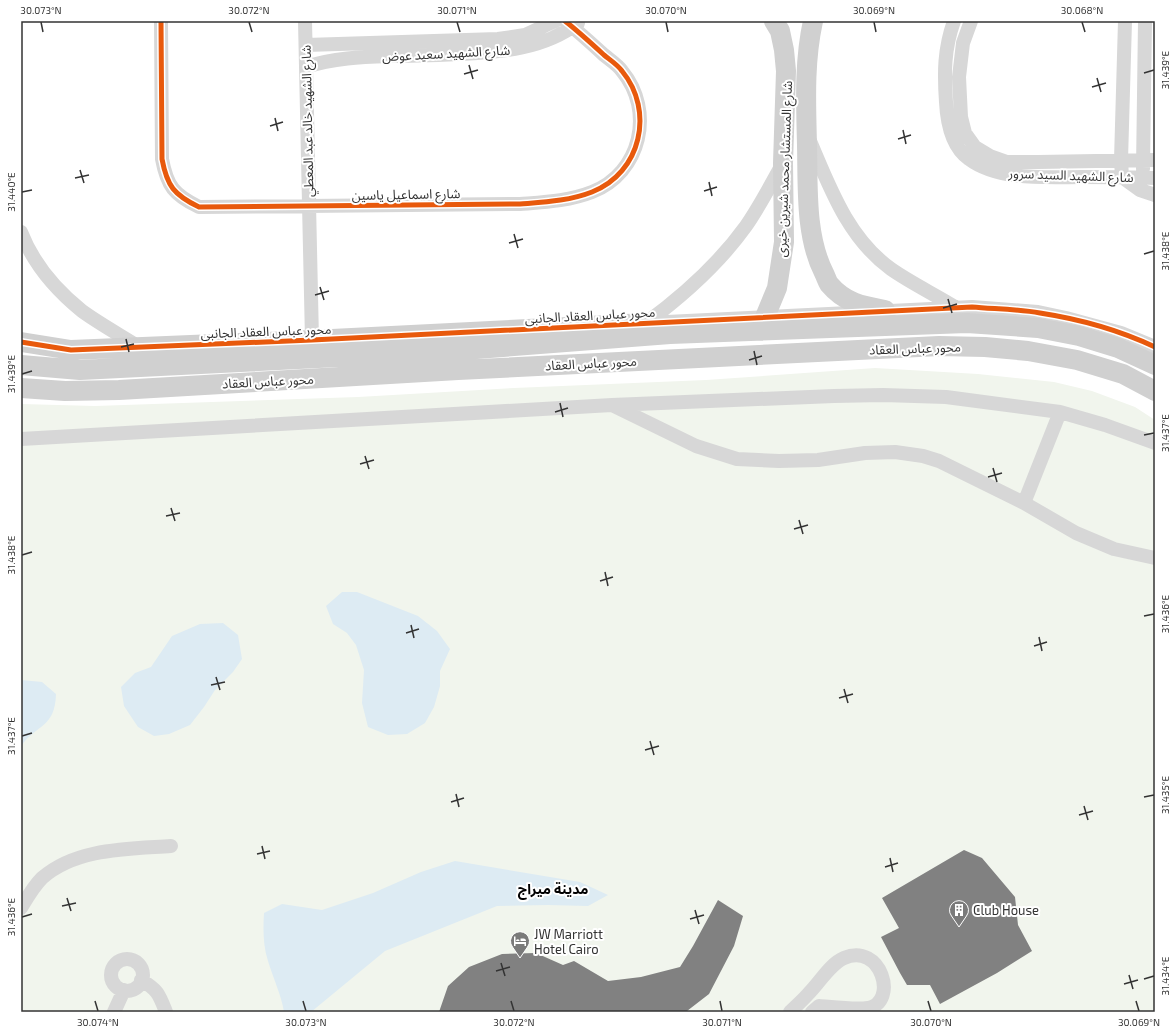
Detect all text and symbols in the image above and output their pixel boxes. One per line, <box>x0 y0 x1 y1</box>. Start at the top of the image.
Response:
text: 30.073°N <box>20 4 62 16</box>
text: 30.072°N <box>228 4 270 16</box>
text: 30.071°N <box>437 4 477 16</box>
text: 30.070°N <box>645 4 687 16</box>
text: 30.069°N <box>853 4 895 16</box>
text: 30.068°N <box>1061 4 1103 16</box>
street label: شارع الشهيد سعيد عوض <box>382 42 511 67</box>
street label: شارع الشهيد خالد عبد المعطي <box>298 45 319 197</box>
text: 31.439°E <box>1159 50 1171 89</box>
street label: شارع المستشار محمد شيرين خيرى <box>773 80 798 258</box>
street label: شارع الشهيد السيد سرور <box>1007 165 1134 188</box>
text: 31.440°E <box>5 172 17 212</box>
street label: شارع اسماعيل ياسين <box>351 185 461 206</box>
text: 31.438°E <box>1159 231 1171 270</box>
street label: محور عباس العقاد الجانبى <box>524 304 656 327</box>
street label: محور عباس العقاد الجانبى <box>200 321 332 342</box>
street label: محور عباس العقاد <box>869 338 961 359</box>
street label: محور عباس العقاد <box>545 353 638 374</box>
text: 31.439°E <box>5 354 17 393</box>
street label: محور عباس العقاد <box>222 371 315 392</box>
text: 31.437°E <box>1159 414 1171 452</box>
text: 31.438°E <box>5 535 17 574</box>
text: 31.436°E <box>1159 594 1171 633</box>
text: 31.437°E <box>5 717 17 755</box>
text: 31.435°E <box>1159 776 1171 814</box>
district label: مدينة ميراج <box>518 880 588 900</box>
text: 31.436°E <box>5 897 17 936</box>
building icon: Club House <box>948 899 970 927</box>
place label: Club House <box>973 902 1039 918</box>
place label: JW Marriott Hotel Cairo <box>534 926 603 957</box>
hotel icon: JW Marriott Hotel Cairo <box>509 930 531 958</box>
text: 31.434°E <box>1159 956 1171 995</box>
text: 30.074°N <box>77 1016 119 1028</box>
text: 30.073°N <box>285 1016 327 1028</box>
text: 30.072°N <box>493 1016 535 1028</box>
text: 30.071°N <box>702 1016 742 1028</box>
text: 30.070°N <box>910 1016 952 1028</box>
text: 30.069°N <box>1118 1016 1160 1028</box>

